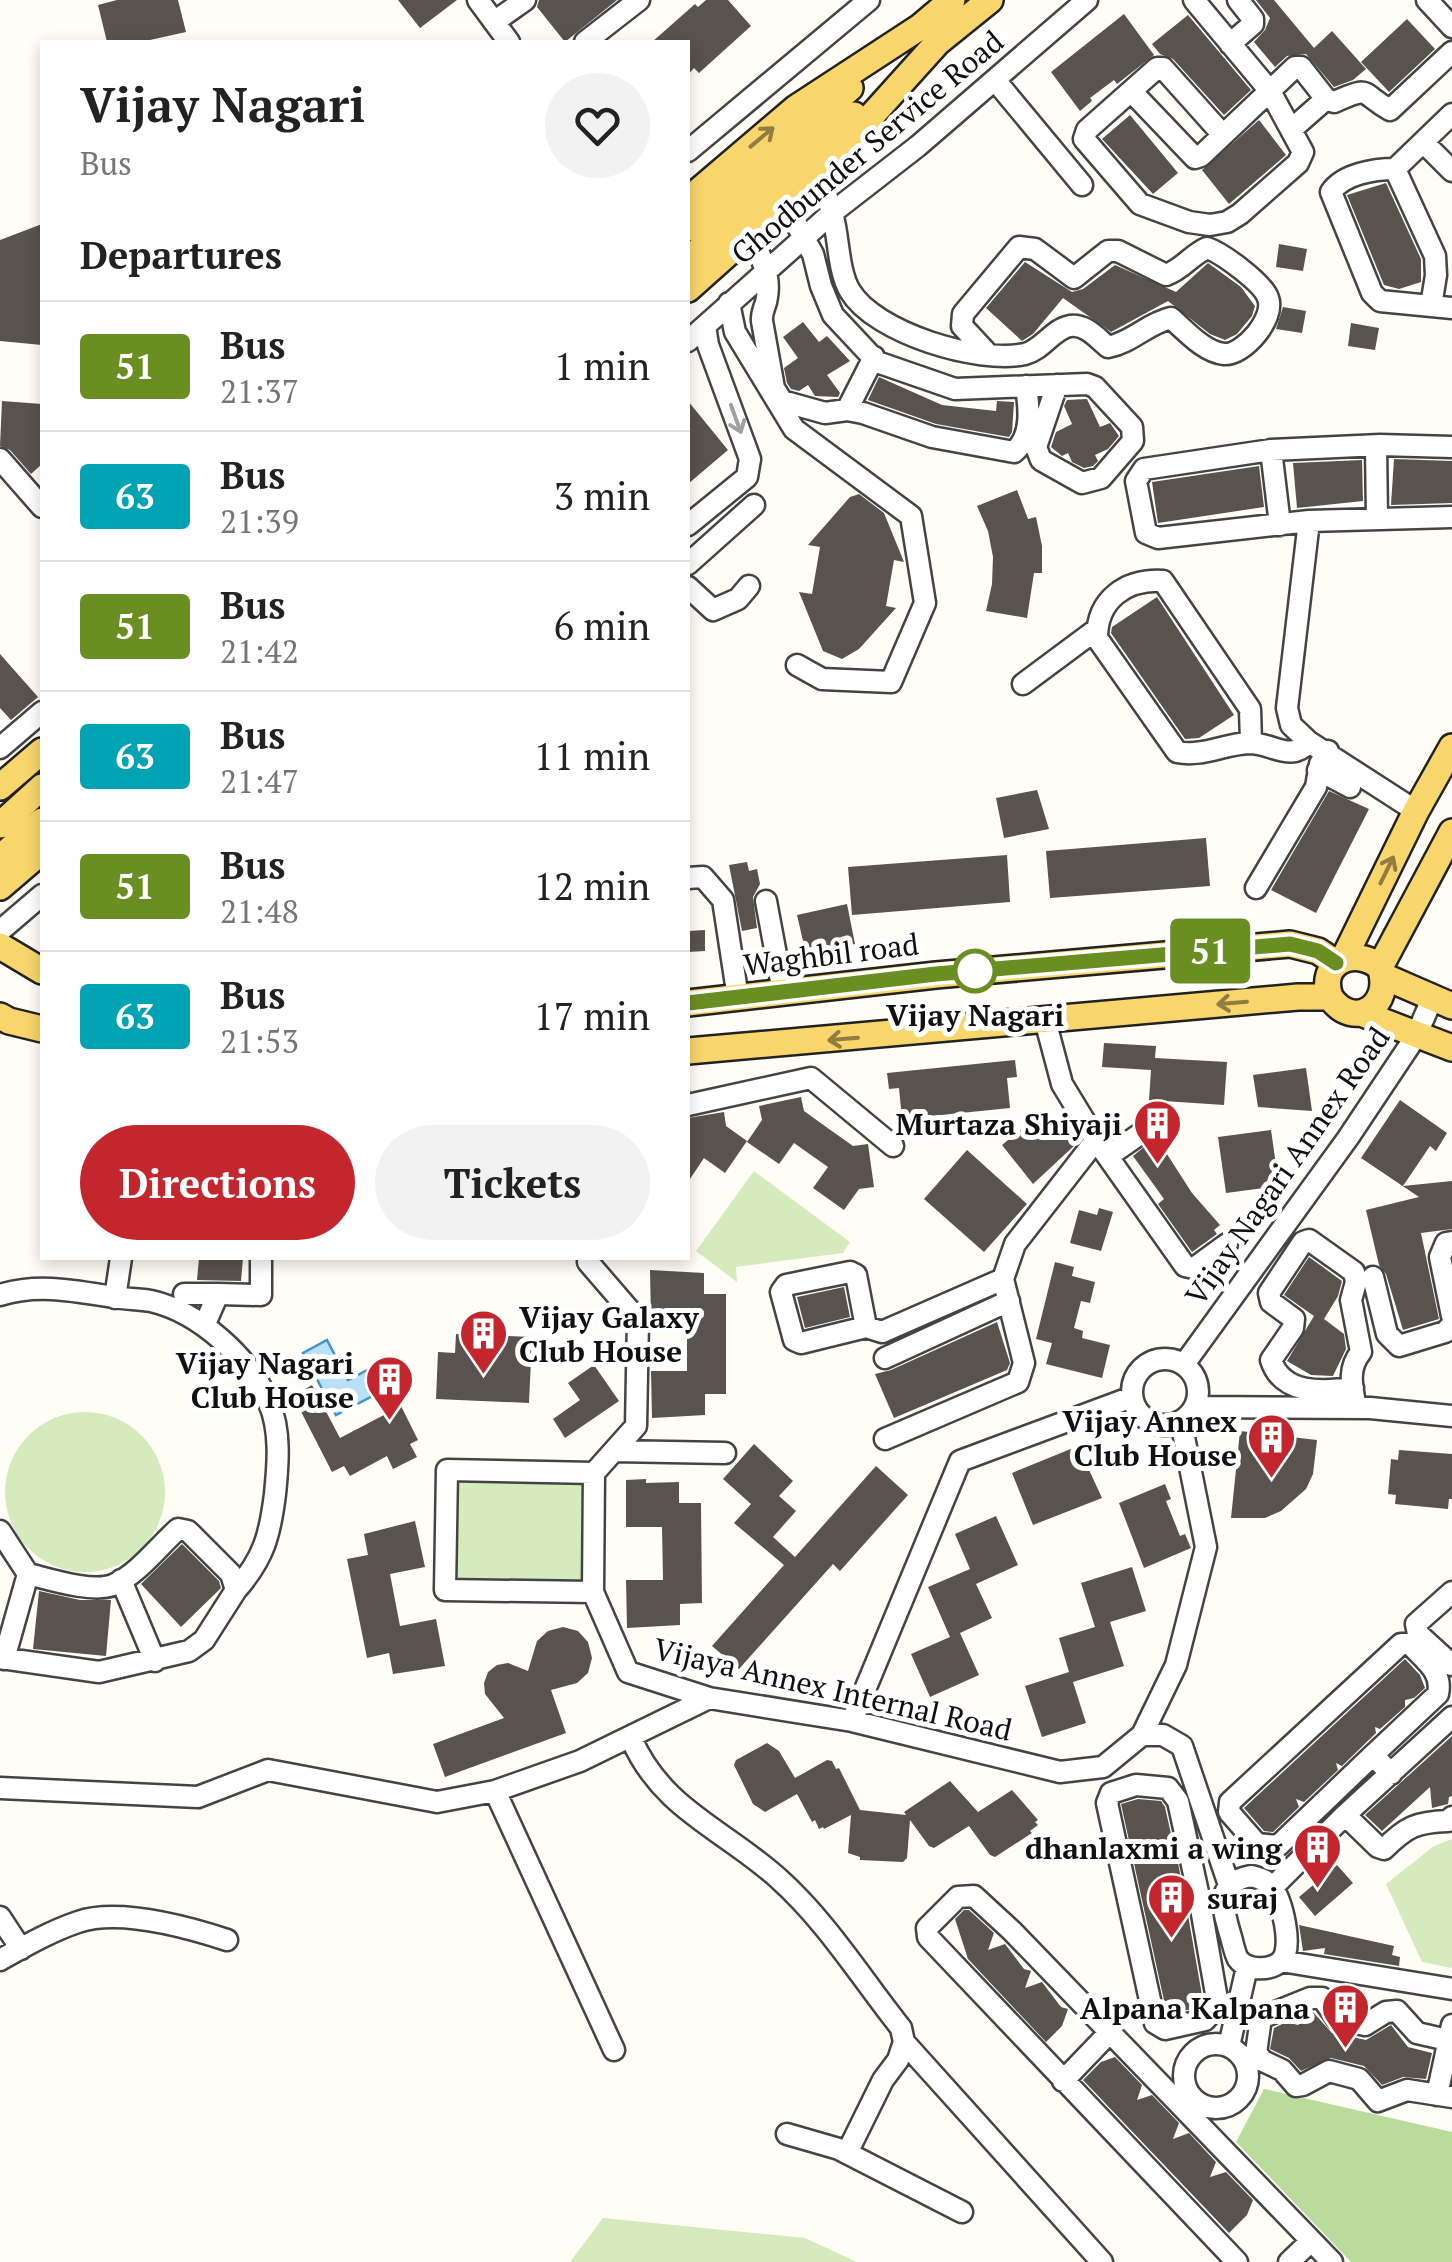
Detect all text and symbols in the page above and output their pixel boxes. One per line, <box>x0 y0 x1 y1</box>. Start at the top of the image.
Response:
street label: Ghodbunder Service Road <box>723 21 1011 273</box>
text: Vijay Nagari <box>80 72 365 136</box>
button: heart <box>545 73 650 178</box>
one-way arrow <box>748 126 774 148</box>
text: Bus <box>80 142 132 184</box>
text: Departures <box>80 230 282 280</box>
text: Bus <box>220 320 285 370</box>
text: 1 min <box>554 341 650 391</box>
text: 51 <box>115 343 155 389</box>
text: 21:37 <box>220 370 299 412</box>
one-way arrow <box>728 403 746 433</box>
text: Bus <box>220 450 285 500</box>
text: 3 min <box>554 471 650 521</box>
text: 63 <box>115 473 155 519</box>
text: 21:39 <box>220 500 299 542</box>
text: Bus <box>220 580 285 630</box>
text: 6 min <box>554 601 650 651</box>
text: 51 <box>115 603 155 649</box>
text: 21:42 <box>220 630 299 672</box>
text: Bus <box>220 710 285 760</box>
text: 11 min <box>533 731 650 781</box>
text: 63 <box>115 733 155 779</box>
text: 21:47 <box>220 760 299 802</box>
text: Bus <box>220 840 285 890</box>
one-way arrow <box>1378 856 1397 885</box>
text: 12 min <box>533 861 650 911</box>
text: 51 <box>115 863 155 909</box>
text: 21:48 <box>220 890 299 932</box>
line badge: 51 <box>1165 918 1255 984</box>
street label: Waghbil road <box>741 923 921 985</box>
text: 51 <box>1190 928 1230 974</box>
marker: Vijay Nagari <box>954 950 996 992</box>
text: Bus <box>220 970 285 1020</box>
text: 17 min <box>533 991 650 1041</box>
text: 63 <box>115 993 155 1039</box>
one-way arrow <box>1217 994 1249 1013</box>
place label: Vijay Nagari <box>886 995 1064 1035</box>
street label: Vijay Nagari Annex Road <box>1176 1019 1398 1313</box>
text: 21:53 <box>220 1020 299 1062</box>
one-way arrow <box>828 1029 860 1048</box>
building icon: Murtaza Shiyaji <box>1131 1098 1183 1166</box>
place label: Murtaza Shiyaji <box>896 1104 1122 1144</box>
button: Directions <box>80 1125 355 1240</box>
button: Tickets <box>375 1125 650 1240</box>
place label: Vijay Galaxy Club House <box>519 1297 700 1371</box>
building icon: Vijay Galaxy Club House <box>458 1308 510 1376</box>
place label: Vijay Nagari Club House <box>176 1343 354 1417</box>
building icon: Vijay Nagari Club House <box>363 1354 415 1422</box>
place label: Vijay Annex Club House <box>1062 1401 1237 1475</box>
building icon: Vijay Annex Club House <box>1246 1412 1298 1480</box>
street label: Vijaya Annex Internal Road <box>650 1628 1016 1750</box>
building icon: dhanlaxmi a wing <box>1291 1822 1343 1890</box>
place label: dhanlaxmi a wing <box>1025 1828 1283 1868</box>
building icon: suraj <box>1146 1872 1198 1940</box>
place label: suraj <box>1207 1878 1278 1918</box>
building icon: Alpana Kalpana <box>1319 1982 1371 2050</box>
place label: Alpana Kalpana <box>1080 1988 1310 2028</box>

